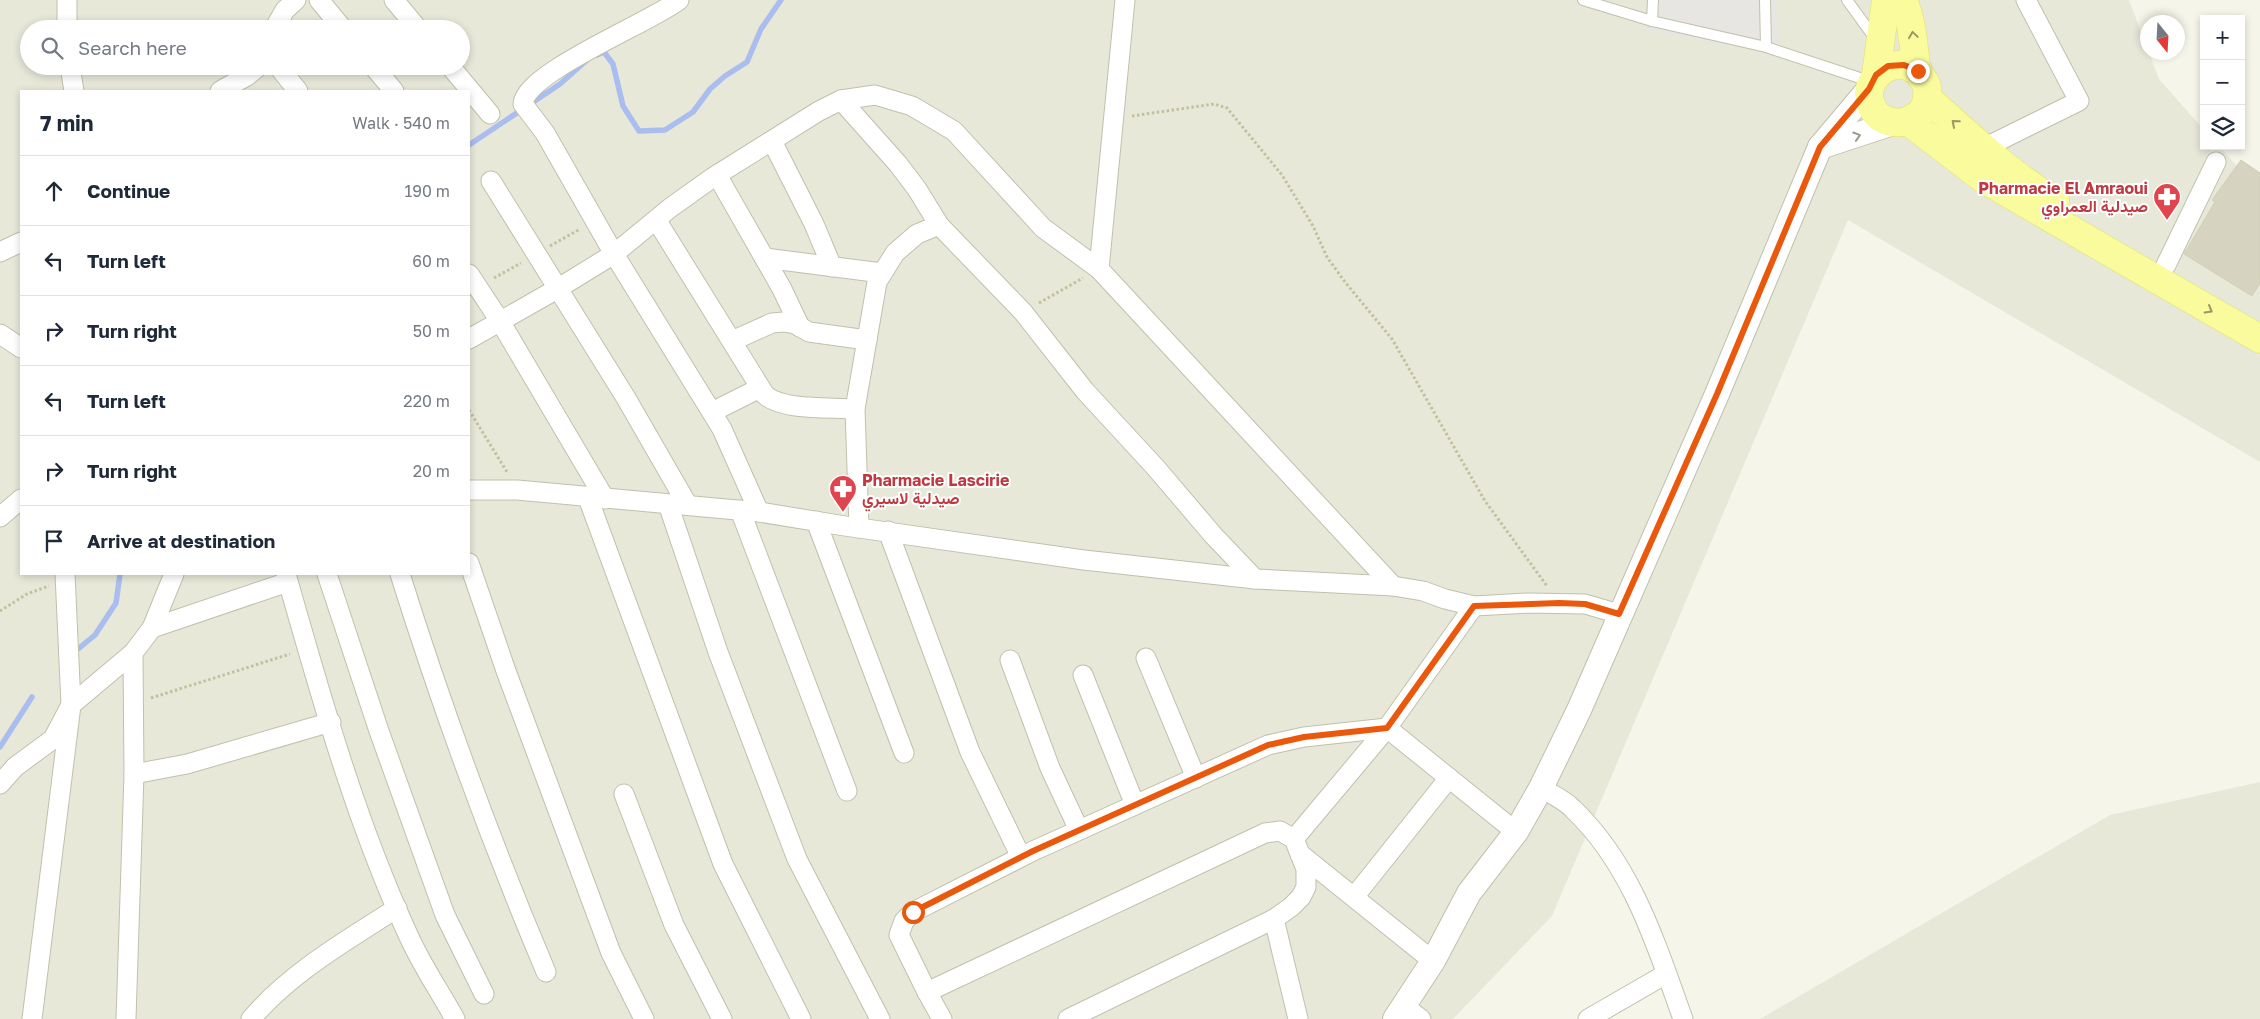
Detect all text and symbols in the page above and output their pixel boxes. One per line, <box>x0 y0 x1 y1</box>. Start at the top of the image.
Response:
north arrow <box>2140 15 2185 60</box>
map controls <box>2200 15 2245 150</box>
button: + <box>2200 15 2245 60</box>
search box <box>20 20 470 75</box>
one-way arrow <box>1908 31 1918 39</box>
icon: search <box>38 34 66 62</box>
text: Search here <box>78 36 187 59</box>
route end <box>1907 60 1930 83</box>
button: − <box>2200 60 2245 105</box>
button: layers <box>2200 105 2245 150</box>
text: 7 min <box>40 110 94 136</box>
text: Walk · 540 m <box>352 113 450 133</box>
one-way arrow <box>1952 120 1961 128</box>
one-way arrow <box>1852 132 1861 142</box>
icon: ahead <box>40 177 68 205</box>
place label: Pharmacie El Amraoui صيدلية العمراوي <box>1978 178 2148 220</box>
text: Continue <box>87 179 170 202</box>
text: 190 m <box>404 181 450 201</box>
pharmacy icon: Pharmacie El Amraoui صيدلية العمراوي <box>2152 182 2182 221</box>
icon: left <box>40 247 68 275</box>
text: Turn left <box>87 249 166 272</box>
text: 60 m <box>412 251 450 271</box>
one-way arrow <box>2203 303 2212 313</box>
icon: right <box>40 317 68 345</box>
text: Turn right <box>87 319 177 342</box>
text: 50 m <box>413 321 450 341</box>
icon: left <box>40 387 68 415</box>
text: Turn left <box>87 389 166 412</box>
text: 220 m <box>403 391 450 411</box>
icon: right <box>40 457 68 485</box>
text: Turn right <box>87 459 177 482</box>
text: 20 m <box>413 461 450 481</box>
place label: Pharmacie Lascirie صيدلية لاسيري <box>862 470 1009 512</box>
pharmacy icon: Pharmacie Lascirie صيدلية لاسيري <box>828 474 858 513</box>
icon: arrive <box>40 527 68 555</box>
text: Arrive at destination <box>87 529 275 552</box>
route start <box>902 901 925 924</box>

